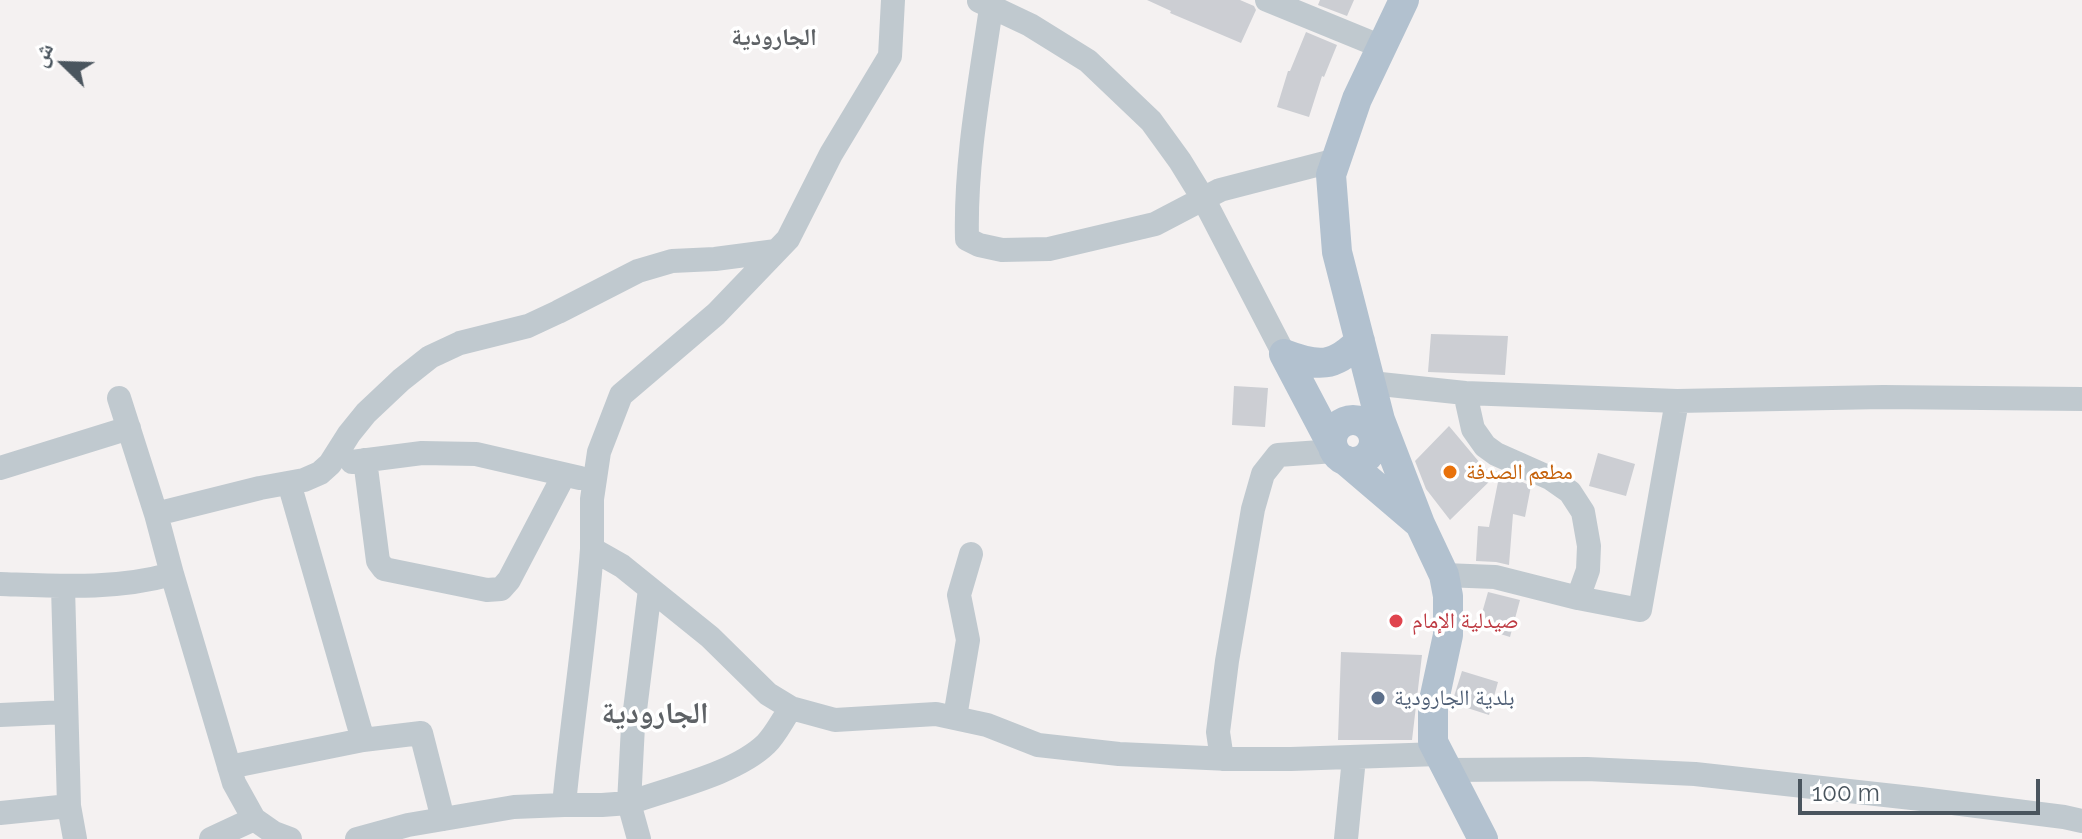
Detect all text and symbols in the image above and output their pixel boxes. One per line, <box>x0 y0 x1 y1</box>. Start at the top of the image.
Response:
north arrow <box>24 24 104 104</box>
district label: الجارودية <box>731 24 817 52</box>
text: ش <box>25 39 58 70</box>
place label: مطعم الصدفة <box>1466 459 1573 485</box>
marker: مطعم الصدفة <box>1441 463 1459 481</box>
place label: صيدلية الإمام <box>1412 608 1519 634</box>
marker: صيدلية الإمام <box>1387 612 1405 630</box>
place label: بلدية الجارودية <box>1394 685 1514 711</box>
marker: بلدية الجارودية <box>1369 689 1387 707</box>
district label: الجارودية <box>602 696 708 732</box>
scale bar <box>1802 763 2044 813</box>
text: 100 m <box>1812 778 1880 807</box>

